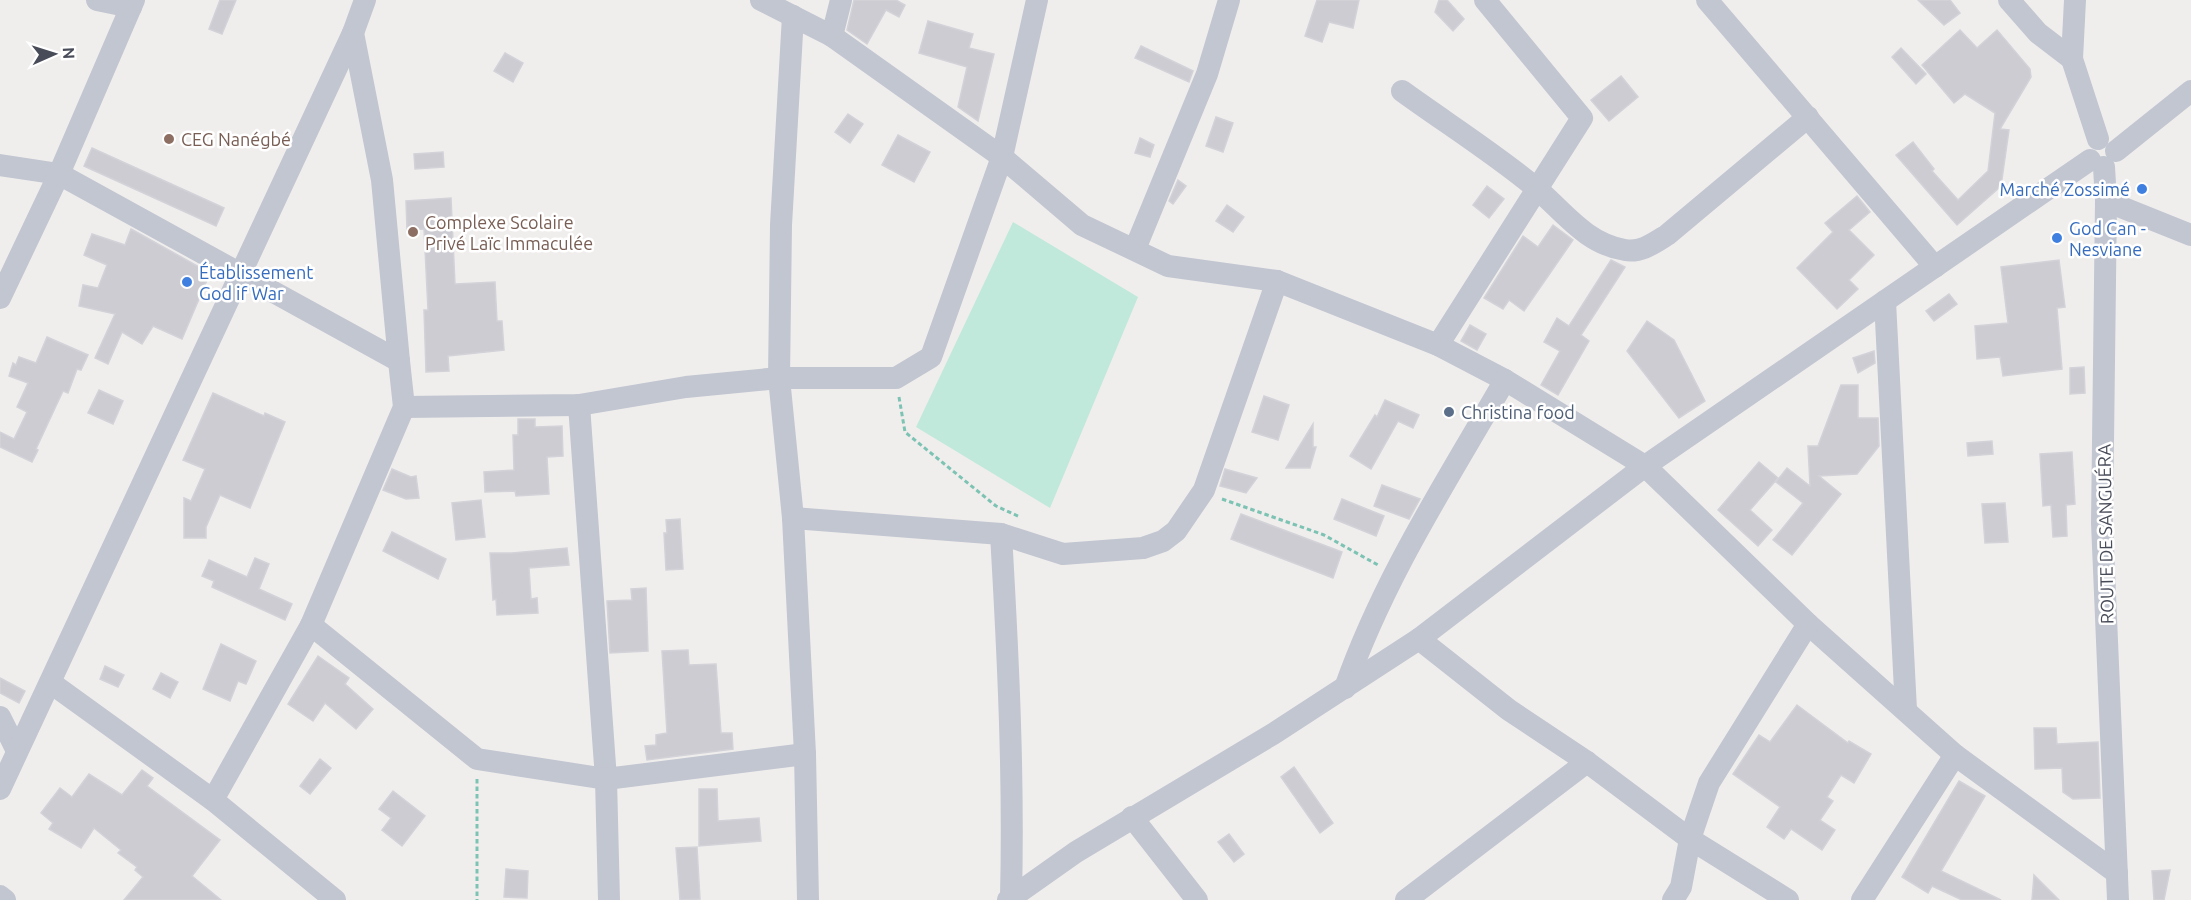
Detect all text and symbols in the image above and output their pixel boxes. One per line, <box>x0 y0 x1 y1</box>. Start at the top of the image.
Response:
north arrow <box>24 24 84 84</box>
text: N <box>60 47 78 60</box>
place label: CEG Nanégbé <box>181 129 291 149</box>
marker: CEG Nanégbé <box>162 132 176 146</box>
place label: Marché Zossimé <box>2000 179 2130 199</box>
marker: Marché Zossimé <box>2135 182 2149 196</box>
place label: Complexe Scolaire Privé Laïc Immaculée <box>425 212 593 253</box>
place label: God Can - Nesviane <box>2069 218 2146 259</box>
marker: Complexe Scolaire Privé Laïc Immaculée <box>406 225 420 239</box>
marker: God Can - Nesviane <box>2050 231 2064 245</box>
place label: Établissement God if War <box>199 261 313 303</box>
marker: Établissement God if War <box>180 275 194 289</box>
place label: Christina food <box>1461 402 1575 422</box>
marker: Christina food <box>1442 405 1456 419</box>
street label: ROUTE DE SANGUÉRA <box>2092 443 2117 624</box>

